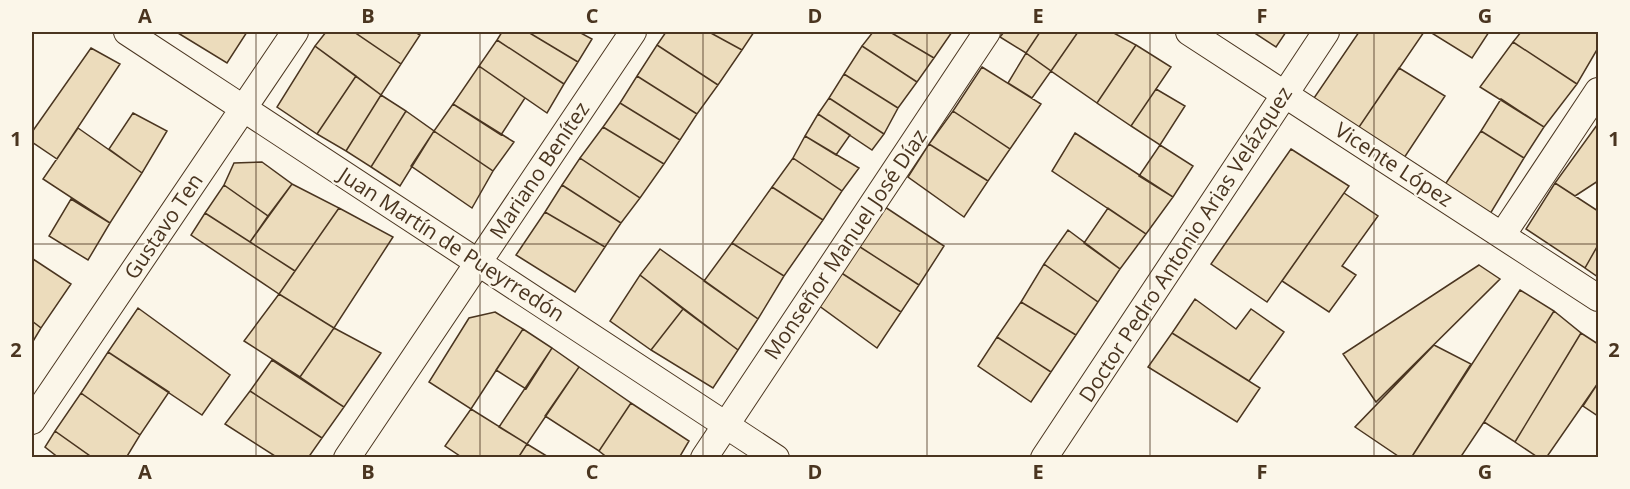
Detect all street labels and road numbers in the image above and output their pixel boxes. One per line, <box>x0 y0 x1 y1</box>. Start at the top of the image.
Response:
street label: Doctor Pedro Antonio Arias Velázquez <box>1072 81 1298 407</box>
street label: Mariano Benítez <box>483 96 595 244</box>
street label: Vicente López <box>1330 115 1459 213</box>
street label: Monseñor Manuel José Díaz <box>757 123 933 365</box>
street label: Juan Martín de Pueyrredón <box>332 159 570 328</box>
street label: Gustavo Ten <box>117 168 209 284</box>

